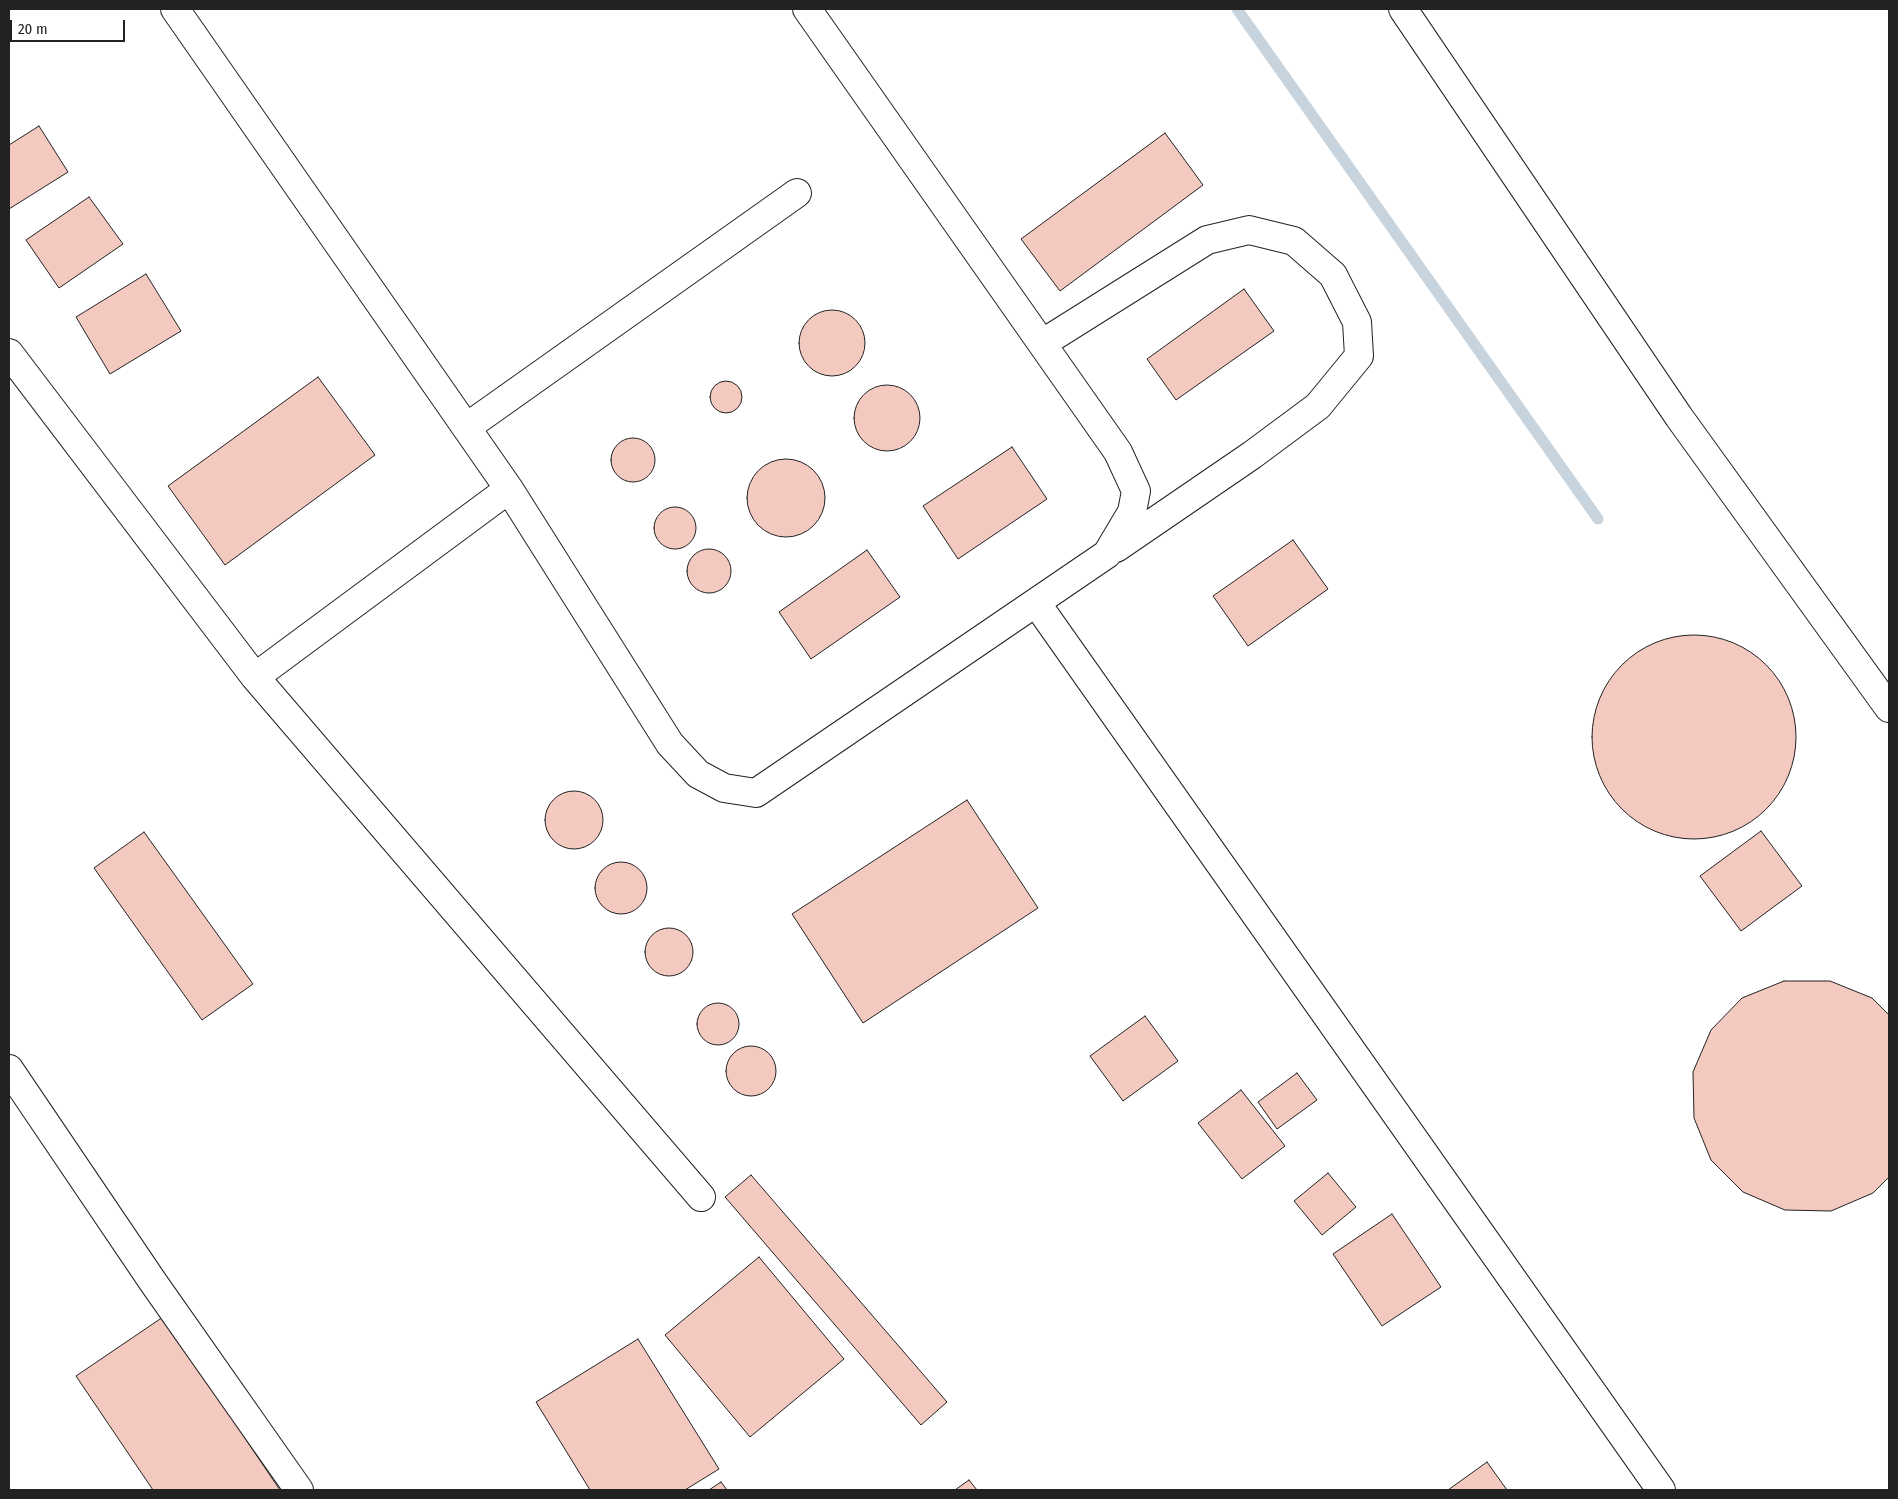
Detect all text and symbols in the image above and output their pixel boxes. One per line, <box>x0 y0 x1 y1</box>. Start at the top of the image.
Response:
scale bar <box>12 10 128 42</box>
text: 20 m <box>18 20 48 38</box>

